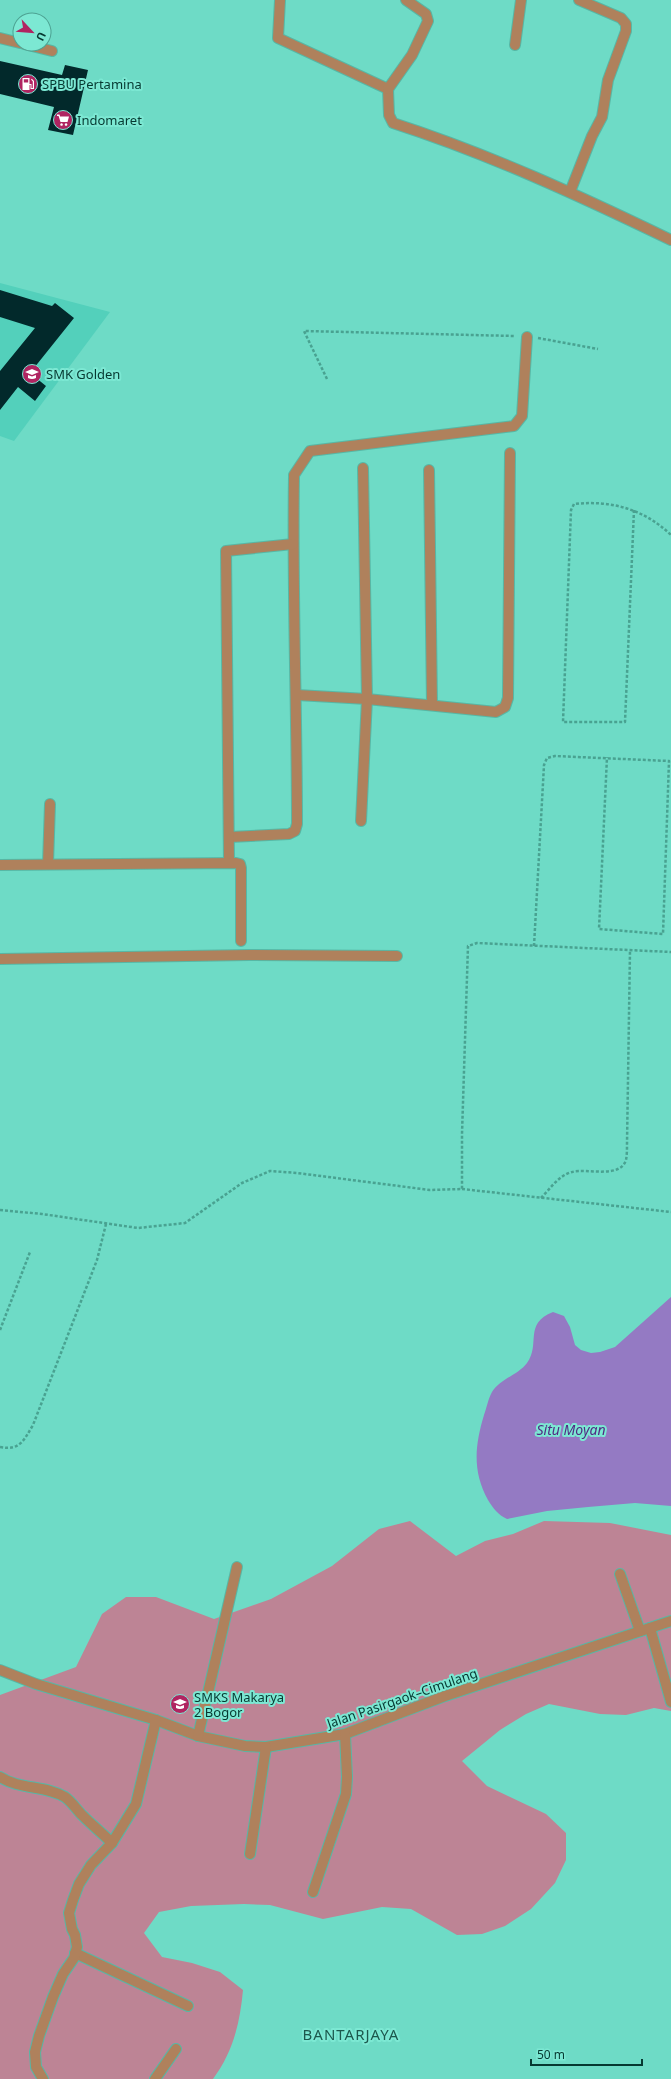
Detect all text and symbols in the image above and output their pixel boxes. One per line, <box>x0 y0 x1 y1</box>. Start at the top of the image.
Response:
north arrow <box>12 12 52 52</box>
text: U <box>33 30 50 44</box>
fuel station icon: SPBU Pertamina <box>17 73 39 95</box>
place label: SPBU Pertamina <box>42 75 142 93</box>
supermarket icon: Indomaret <box>52 109 74 131</box>
place label: Indomaret <box>77 111 142 129</box>
school or university icon: SMK Golden <box>21 363 43 385</box>
place label: SMK Golden <box>46 365 120 383</box>
water label: Situ Moyan <box>536 1420 606 1439</box>
street label: Jalan Pasirgaok–Cimulang <box>323 1664 480 1733</box>
place label: SMKS Makarya 2 Bogor <box>194 1688 284 1721</box>
school or university icon: SMKS Makarya 2 Bogor <box>169 1693 191 1715</box>
district label: BANTARJAYA <box>303 2024 399 2044</box>
scale bar <box>531 2041 642 2067</box>
text: 50 m <box>537 2046 565 2063</box>

